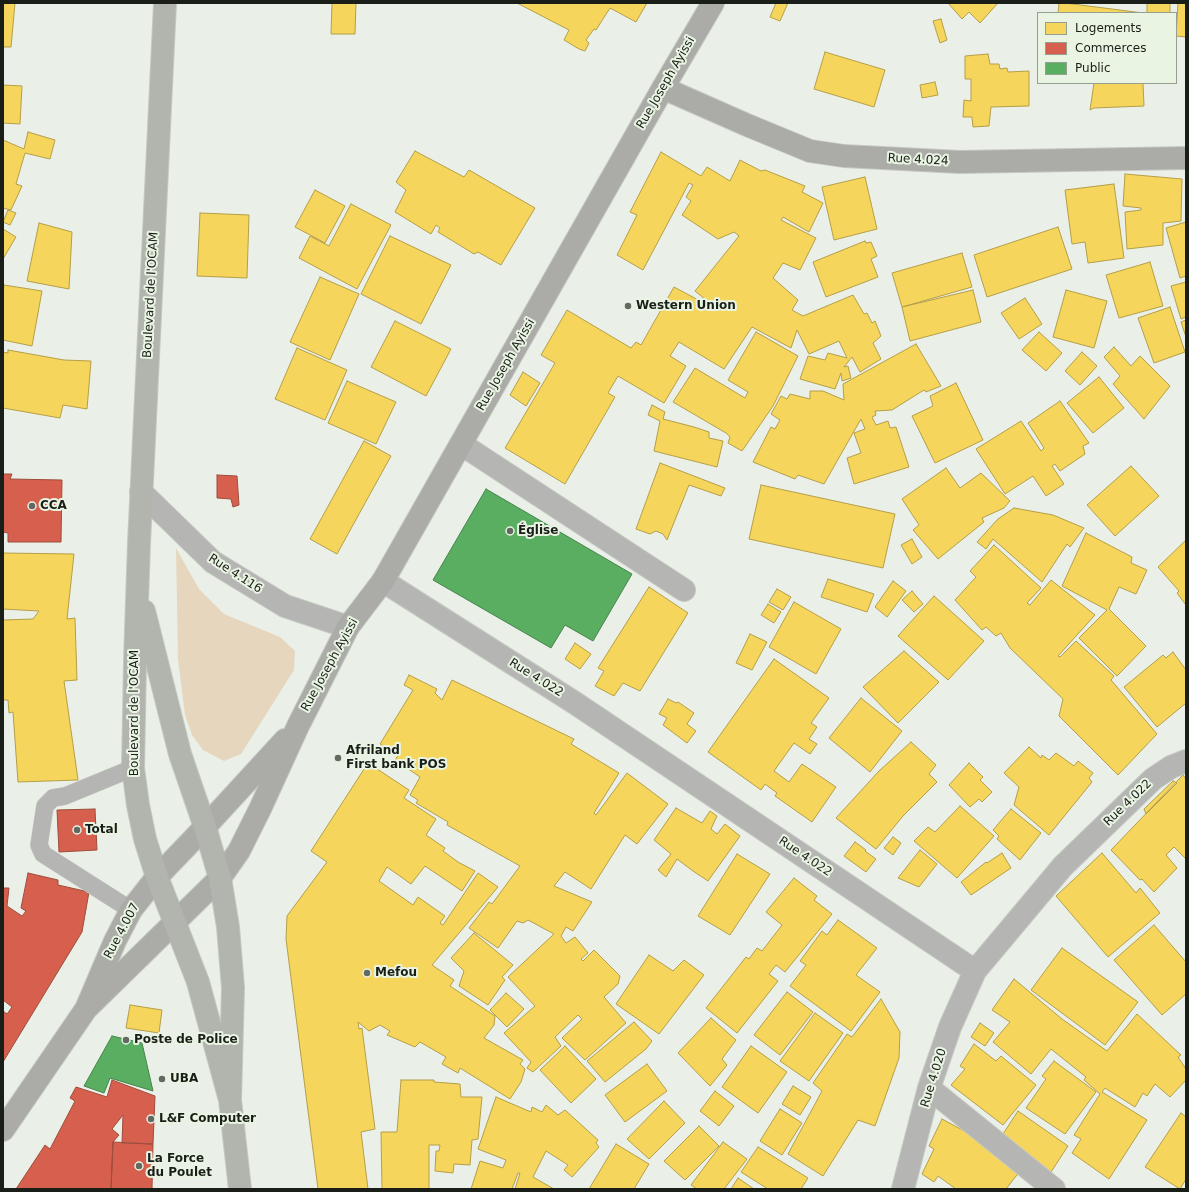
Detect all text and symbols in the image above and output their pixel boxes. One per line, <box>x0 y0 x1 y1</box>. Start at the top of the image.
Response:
legend <box>1037 12 1177 84</box>
text: Logements <box>1075 21 1141 35</box>
street label: Rue Joseph Ayissi <box>634 34 698 132</box>
text: Commerces <box>1075 41 1146 55</box>
text: Public <box>1075 61 1111 75</box>
street label: Rue 4.024 <box>887 151 949 169</box>
street label: Boulevard de l'OCAM <box>141 232 161 358</box>
place label: Western Union <box>636 299 736 313</box>
marker: Western Union <box>623 301 633 311</box>
street label: Rue Joseph Ayissi <box>474 316 538 414</box>
place label: CCA <box>40 499 67 513</box>
marker: CCA <box>27 501 37 511</box>
place label: Église <box>518 524 558 538</box>
marker: Église <box>505 526 515 536</box>
street label: Rue 4.116 <box>206 551 264 597</box>
street label: Rue Joseph Ayissi <box>299 616 361 714</box>
street label: Boulevard de l'OCAM <box>128 650 142 776</box>
street label: Rue 4.022 <box>506 656 566 700</box>
place label: Afriland First bank POS <box>346 744 446 772</box>
marker: Afriland First bank POS <box>333 753 343 763</box>
street label: Rue 4.022 <box>1101 777 1155 829</box>
place label: Total <box>85 823 118 837</box>
marker: Total <box>72 825 82 835</box>
street label: Rue 4.022 <box>776 834 834 880</box>
street label: Rue 4.007 <box>101 901 143 961</box>
place label: Mefou <box>375 966 417 980</box>
marker: Mefou <box>362 968 372 978</box>
place label: Poste de Police <box>134 1033 238 1047</box>
marker: Poste de Police <box>121 1035 131 1045</box>
street label: Rue 4.020 <box>918 1047 950 1109</box>
place label: UBA <box>170 1072 198 1086</box>
marker: UBA <box>157 1074 167 1084</box>
place label: L&F Computer <box>159 1112 256 1126</box>
marker: L&F Computer <box>146 1114 156 1124</box>
place label: La Force du Poulet <box>147 1152 212 1180</box>
marker: La Force du Poulet <box>134 1161 144 1171</box>

